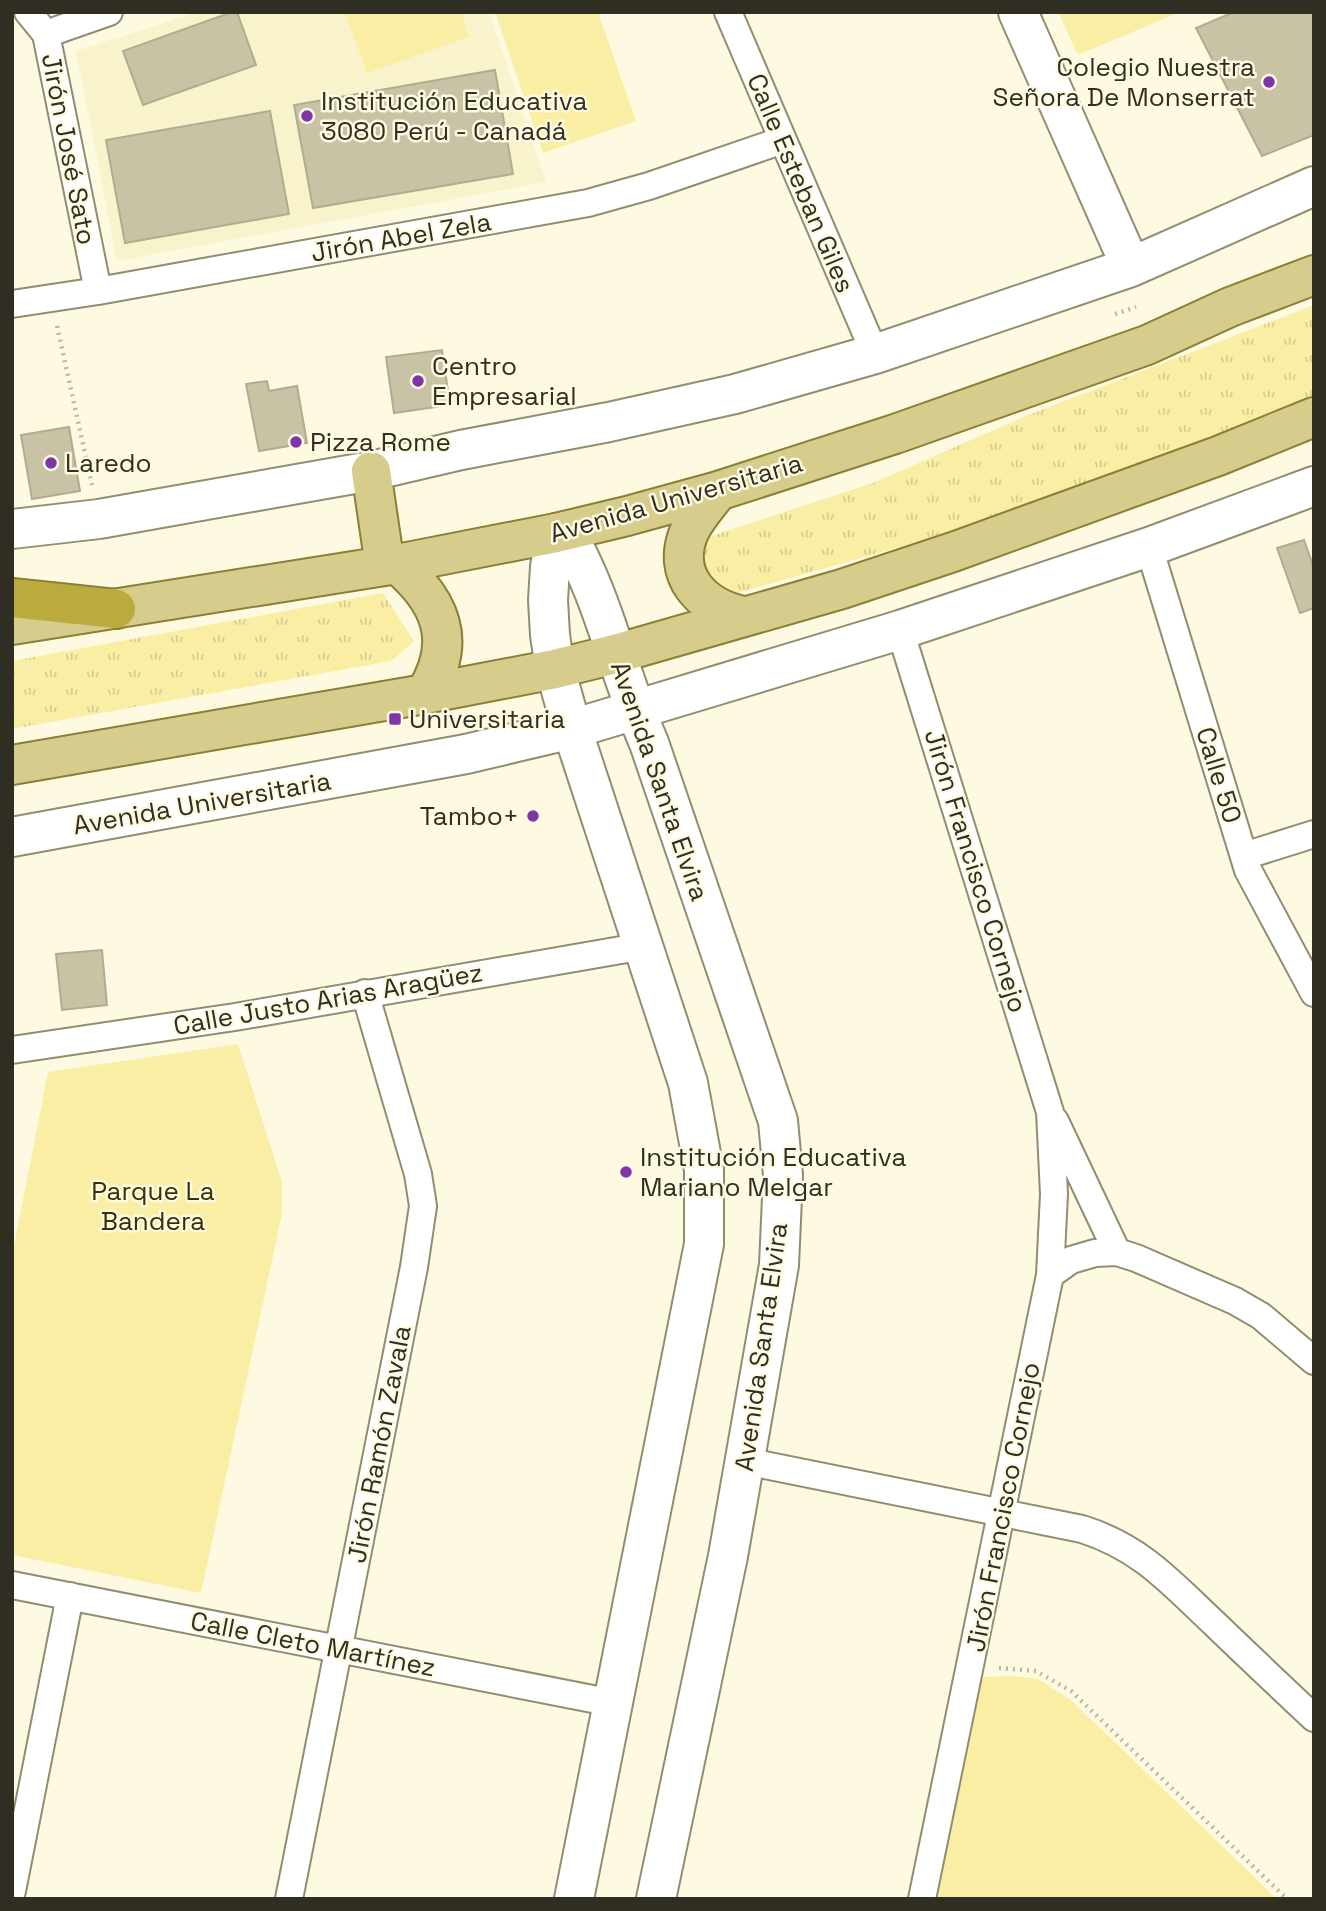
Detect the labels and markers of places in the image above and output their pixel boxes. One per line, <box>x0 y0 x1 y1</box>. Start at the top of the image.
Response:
place label: Colegio Nuestra Señora De Monserrat <box>993 50 1255 114</box>
marker: Colegio Nuestra Señora De Monserrat <box>1261 74 1277 90</box>
place label: Institución Educativa 3080 Perú - Canadá <box>321 84 587 148</box>
marker: Institución Educativa 3080 Perú - Canadá <box>299 108 315 124</box>
place label: Centro Empresarial <box>432 349 577 413</box>
marker: Centro Empresarial <box>410 373 426 389</box>
place label: Pizza Rome <box>310 425 451 459</box>
marker: Pizza Rome <box>288 434 304 450</box>
place label: Laredo <box>65 446 152 480</box>
marker: Laredo <box>43 455 59 471</box>
place label: Universitaria <box>409 702 565 736</box>
marker: Universitaria <box>387 711 403 727</box>
place label: Tambo+ <box>420 799 519 833</box>
marker: Tambo+ <box>525 808 541 824</box>
place label: Institución Educativa Mariano Melgar <box>640 1140 906 1204</box>
marker: Institución Educativa Mariano Melgar <box>618 1164 634 1180</box>

